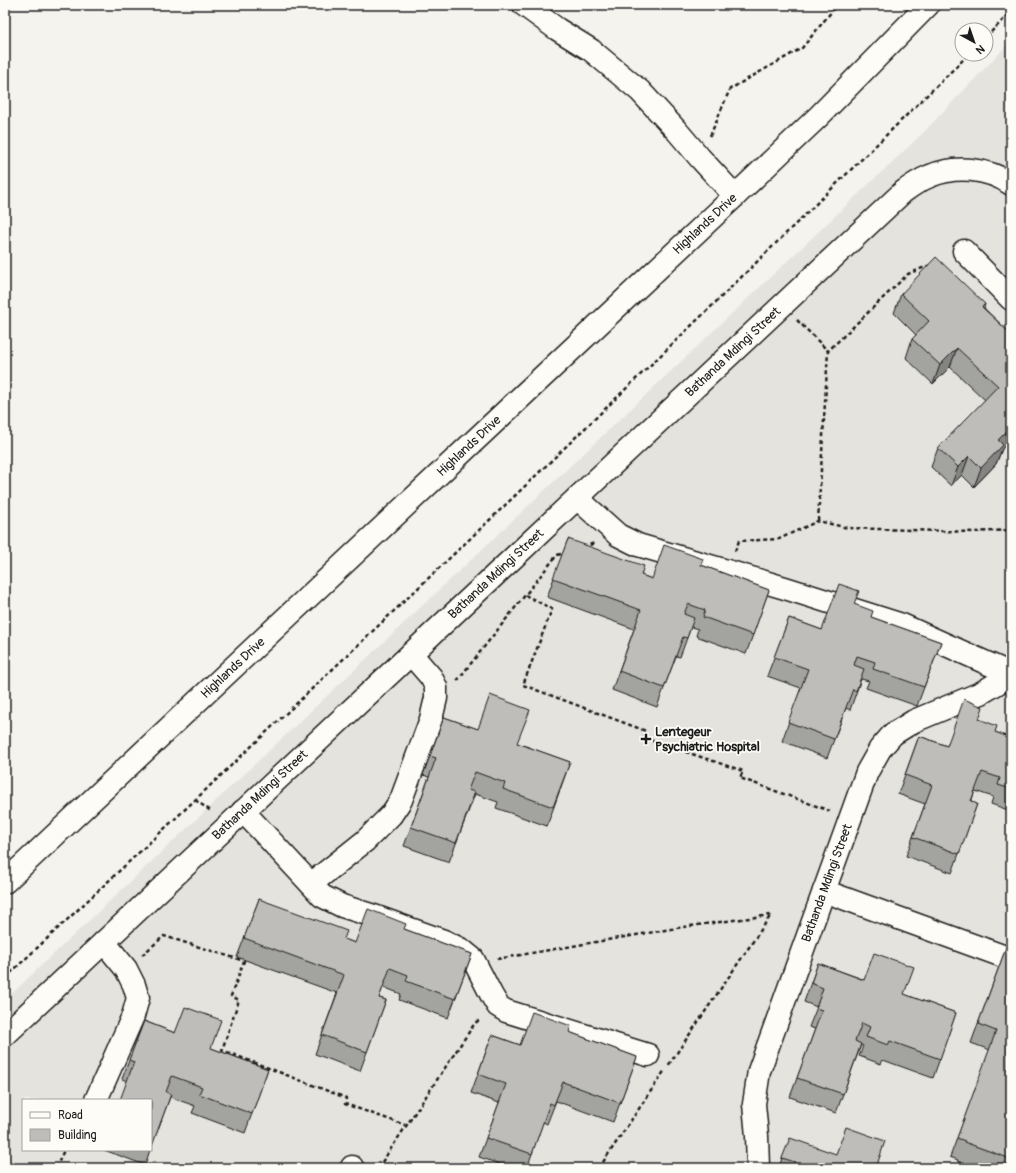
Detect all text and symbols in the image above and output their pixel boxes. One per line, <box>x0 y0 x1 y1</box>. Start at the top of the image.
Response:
north arrow <box>954 22 994 62</box>
text: N <box>973 42 987 57</box>
street label: Highlands Drive <box>669 190 741 258</box>
street label: Bathanda Mdingi Street <box>682 303 785 400</box>
street label: Highlands Drive <box>433 412 505 480</box>
street label: Bathanda Mdingi Street <box>445 525 548 622</box>
street label: Highlands Drive <box>197 634 269 702</box>
place label: Lentegeur Psychiatric Hospital <box>655 724 760 755</box>
marker: Lentegeur Psychiatric Hospital <box>640 733 652 745</box>
street label: Bathanda Mdingi Street <box>209 746 312 843</box>
street label: Bathanda Mdingi Street <box>798 821 856 944</box>
legend <box>22 1099 152 1151</box>
text: Road <box>58 1108 83 1123</box>
text: Building <box>58 1128 97 1143</box>

